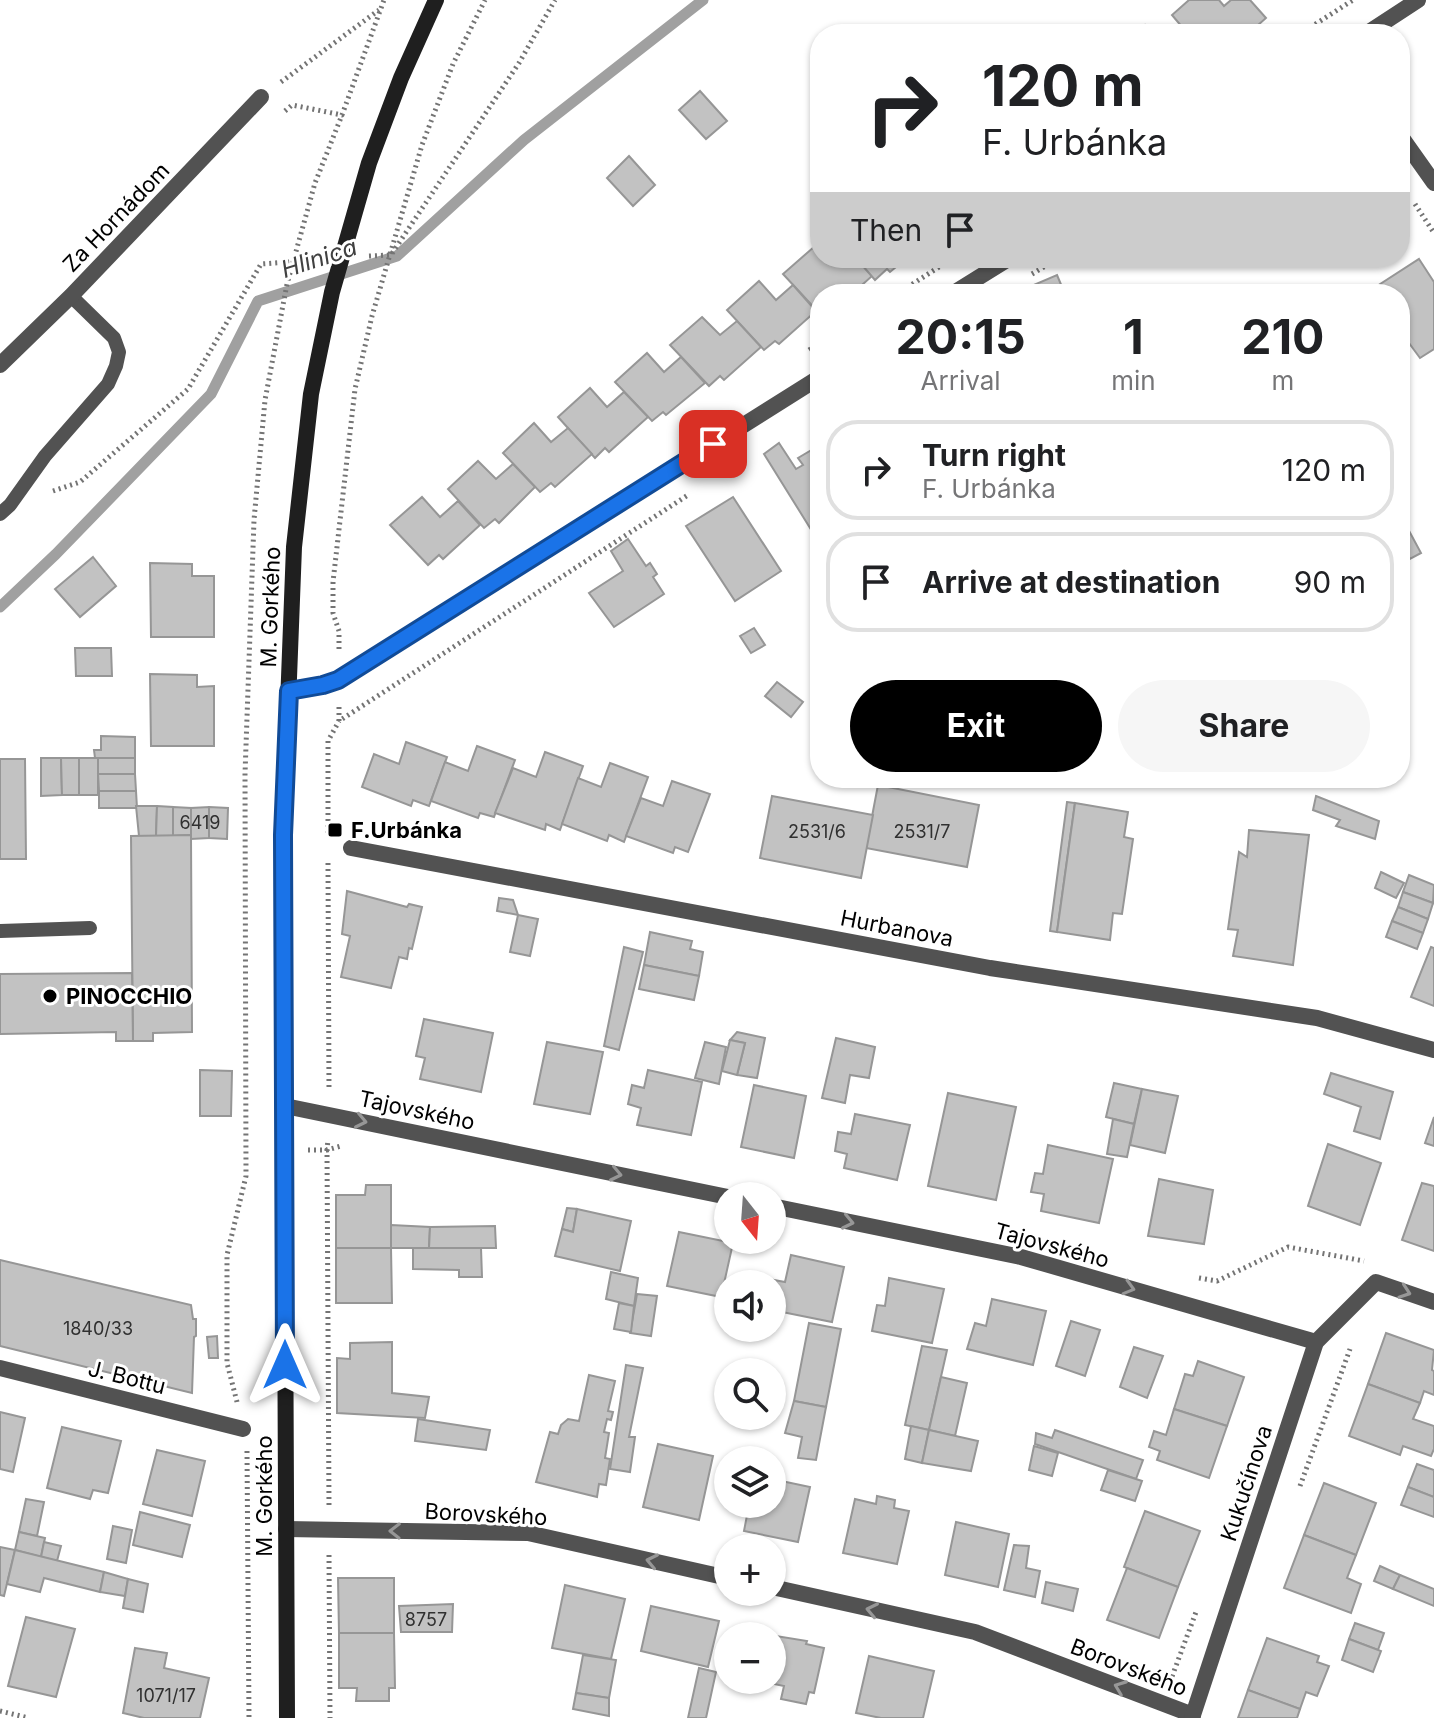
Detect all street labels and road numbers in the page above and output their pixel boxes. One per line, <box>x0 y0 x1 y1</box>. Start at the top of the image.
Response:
street label: Za Hornádom <box>57 157 175 277</box>
street label: M. Gorkého <box>255 546 285 668</box>
street label: Hurbanova <box>838 904 956 952</box>
street label: Tajovského <box>357 1085 477 1135</box>
street label: Tajovského <box>992 1217 1112 1273</box>
street label: J. Bottu <box>86 1355 168 1399</box>
street label: Kukučínova <box>1215 1422 1277 1544</box>
street label: M. Gorkého <box>251 1435 277 1557</box>
street label: Borovského <box>424 1498 548 1530</box>
street label: Borovského <box>1067 1633 1191 1701</box>

